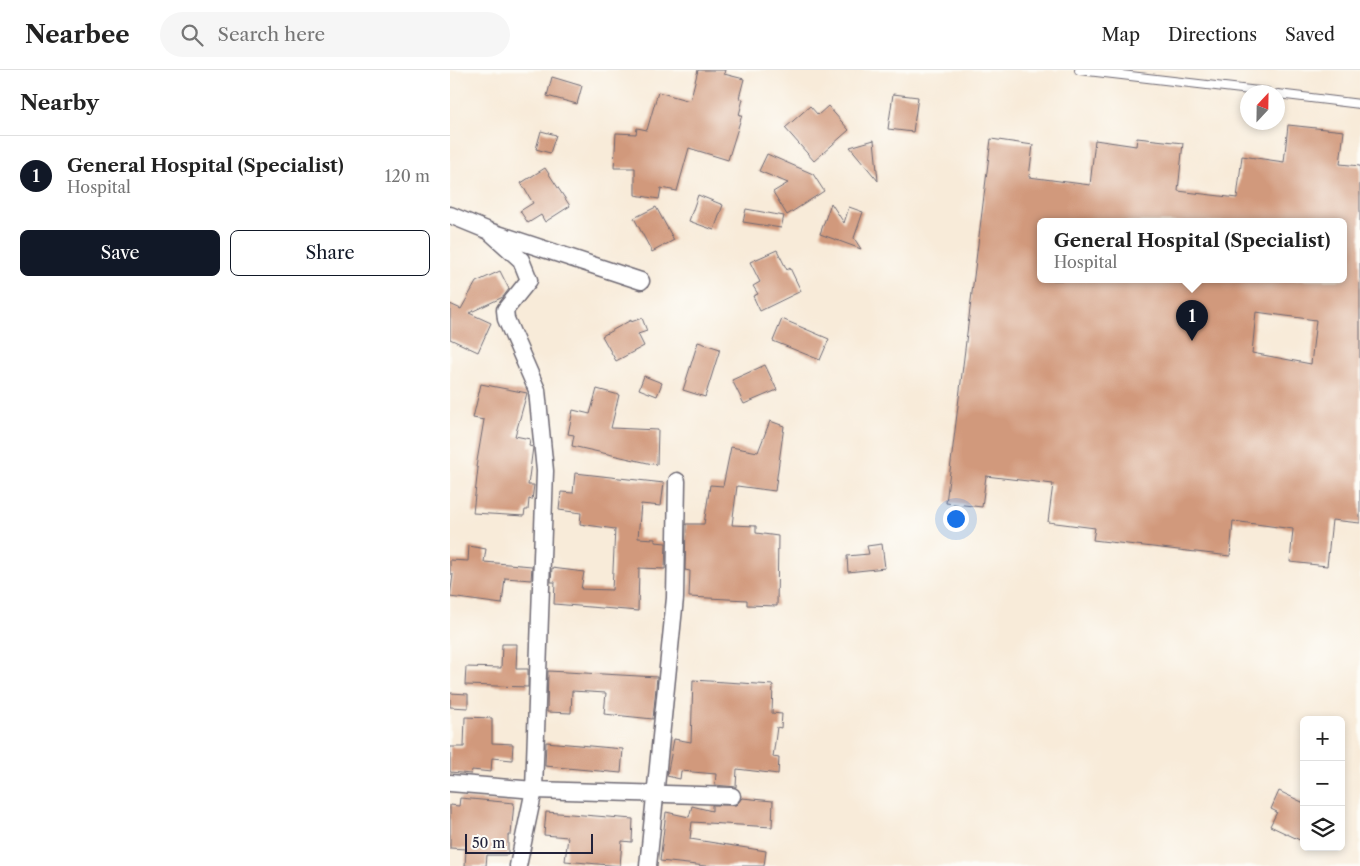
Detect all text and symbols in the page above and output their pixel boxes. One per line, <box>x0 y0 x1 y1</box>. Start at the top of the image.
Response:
search box <box>160 12 510 57</box>
text: Nearbee <box>25 20 130 49</box>
icon: search <box>178 21 206 49</box>
text: Search here <box>218 23 325 46</box>
text: Map <box>1101 24 1140 46</box>
text: Directions <box>1168 24 1257 46</box>
text: Saved <box>1285 24 1335 46</box>
north arrow <box>1240 85 1285 130</box>
text: Nearby <box>20 90 99 115</box>
text: General Hospital (Specialist) <box>67 154 344 177</box>
text: 1 <box>32 166 40 186</box>
text: 120 m <box>385 166 430 186</box>
text: Hospital <box>67 177 131 197</box>
popup <box>1037 218 1347 283</box>
text: General Hospital (Specialist) <box>1054 229 1330 252</box>
button: Save <box>20 230 220 276</box>
button: Share <box>230 230 430 276</box>
text: Hospital <box>1054 252 1117 272</box>
pin: 1 <box>1176 300 1208 341</box>
your location <box>943 506 969 532</box>
map controls <box>1300 716 1345 851</box>
button: + <box>1300 716 1345 761</box>
button: − <box>1300 761 1345 806</box>
button: layers <box>1300 806 1345 851</box>
scale bar <box>465 831 592 854</box>
text: 50 m <box>472 834 505 852</box>

